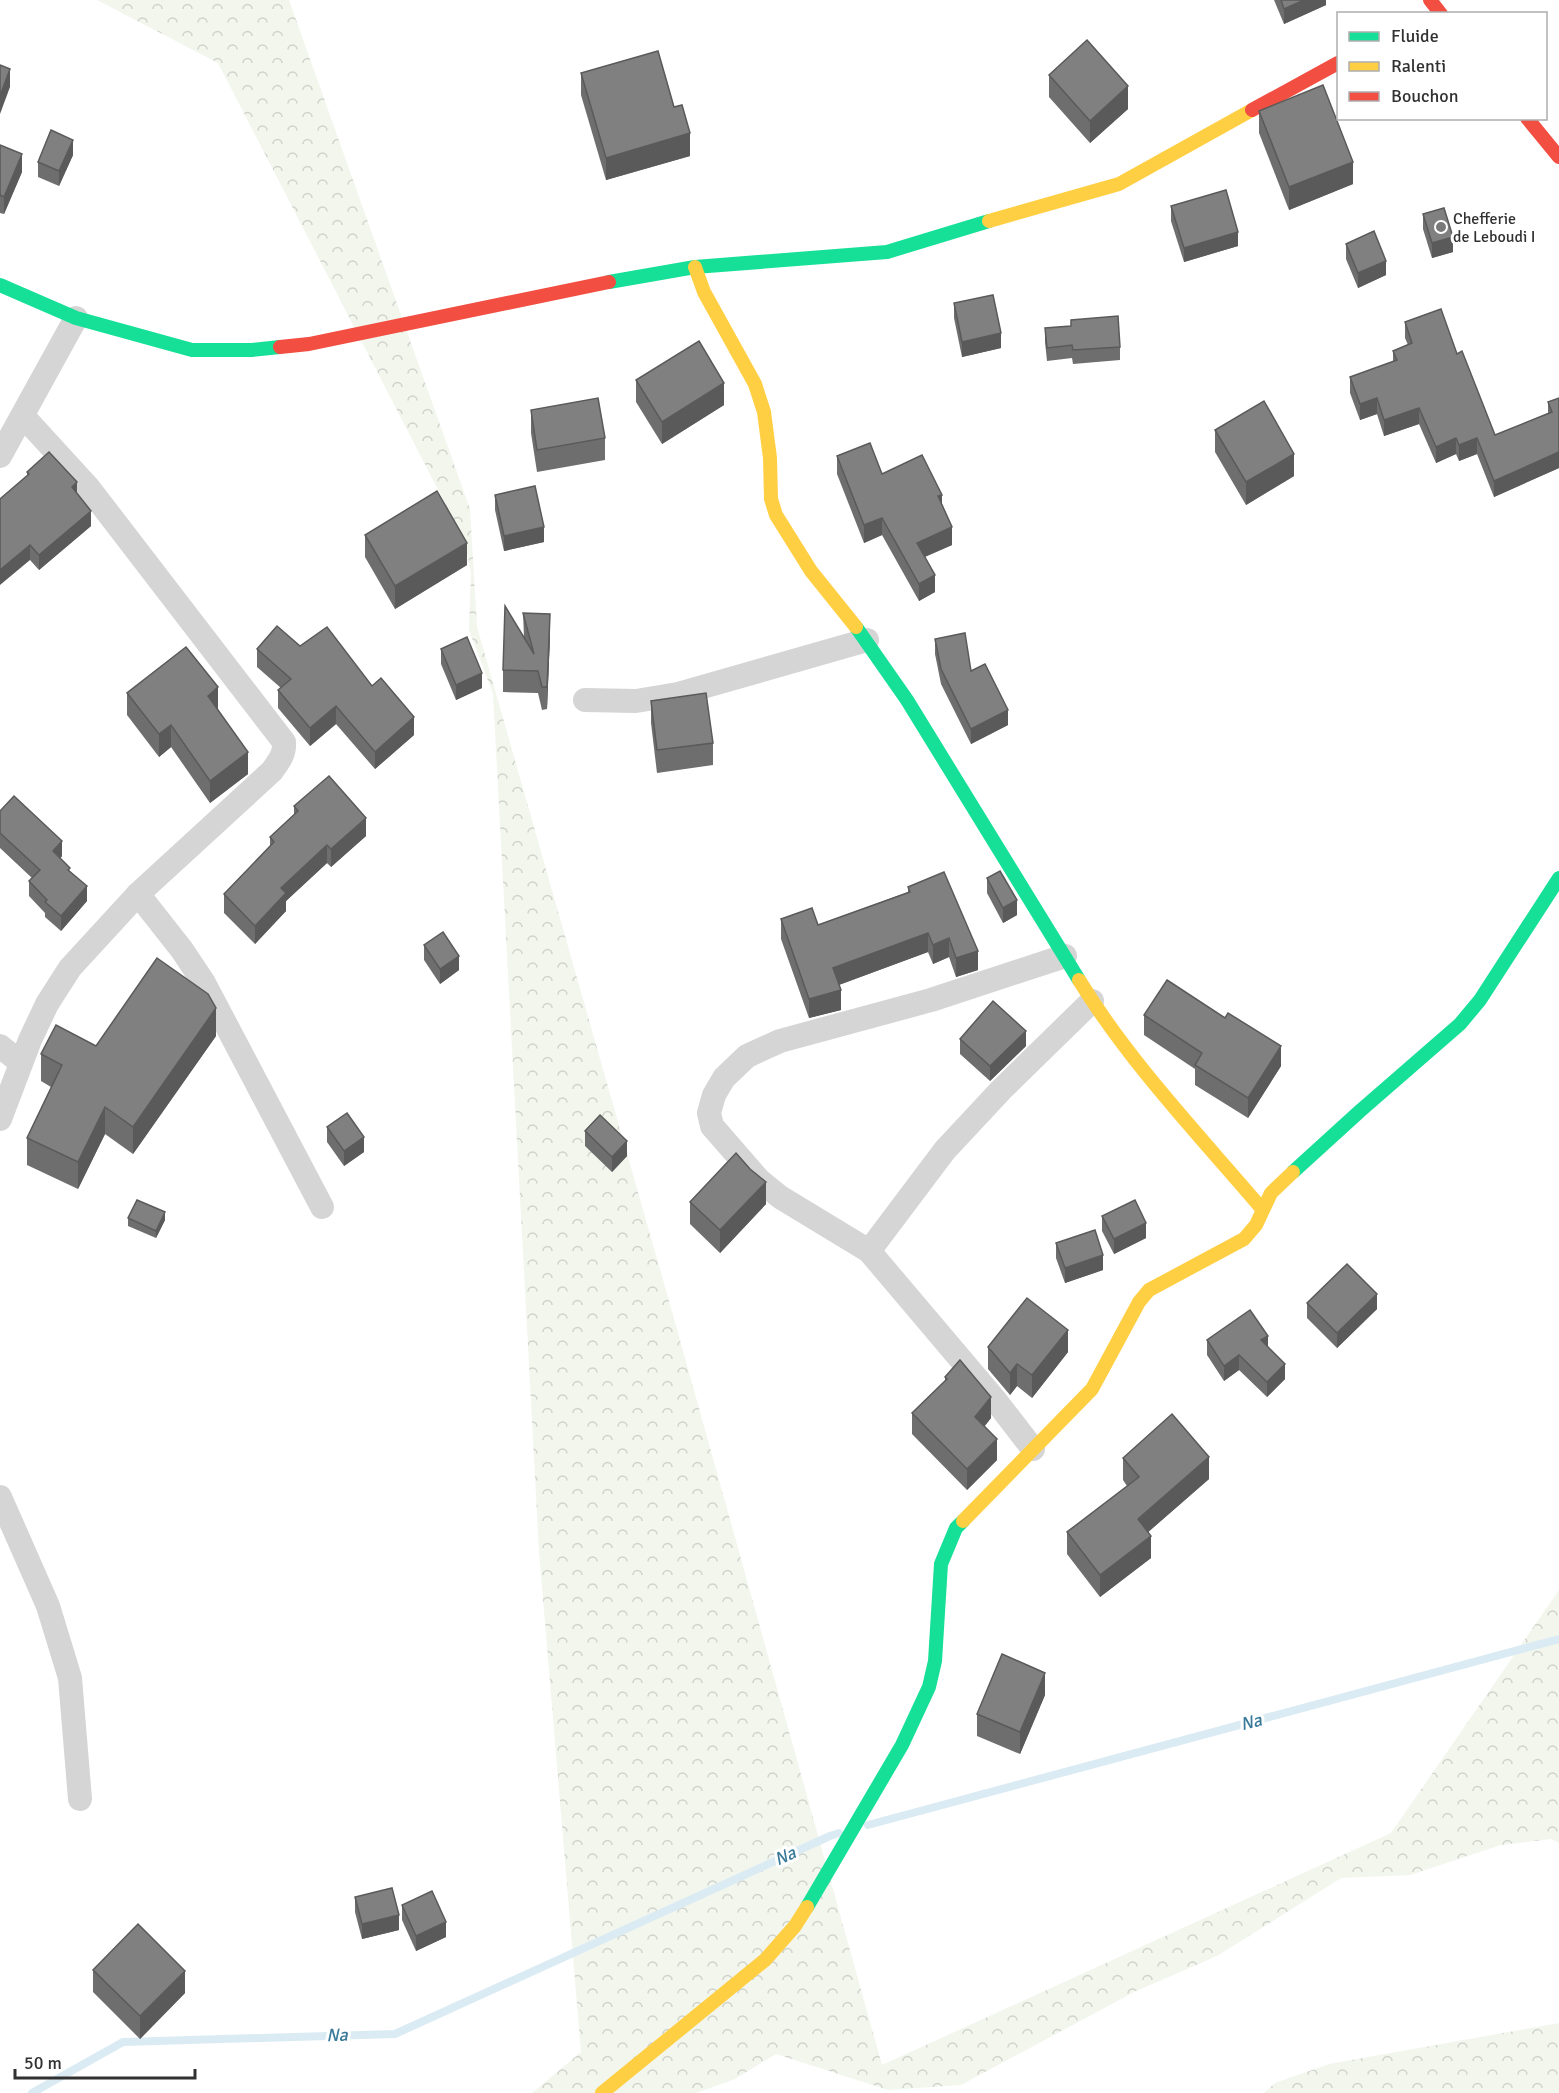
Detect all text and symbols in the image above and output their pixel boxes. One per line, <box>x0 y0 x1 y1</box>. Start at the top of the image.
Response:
legend <box>1337 12 1547 120</box>
text: Fluide <box>1391 25 1439 47</box>
text: Ralenti <box>1391 55 1446 77</box>
text: Bouchon <box>1391 85 1459 107</box>
place label: Chefferie de Leboudi I <box>1453 209 1535 247</box>
marker: Chefferie de Leboudi I <box>1434 220 1448 234</box>
water label: Na <box>1238 1708 1265 1735</box>
water label: Na <box>771 1841 800 1870</box>
water label: Na <box>326 2024 349 2046</box>
scale bar <box>15 2042 195 2080</box>
text: 50 m <box>24 2052 62 2074</box>

